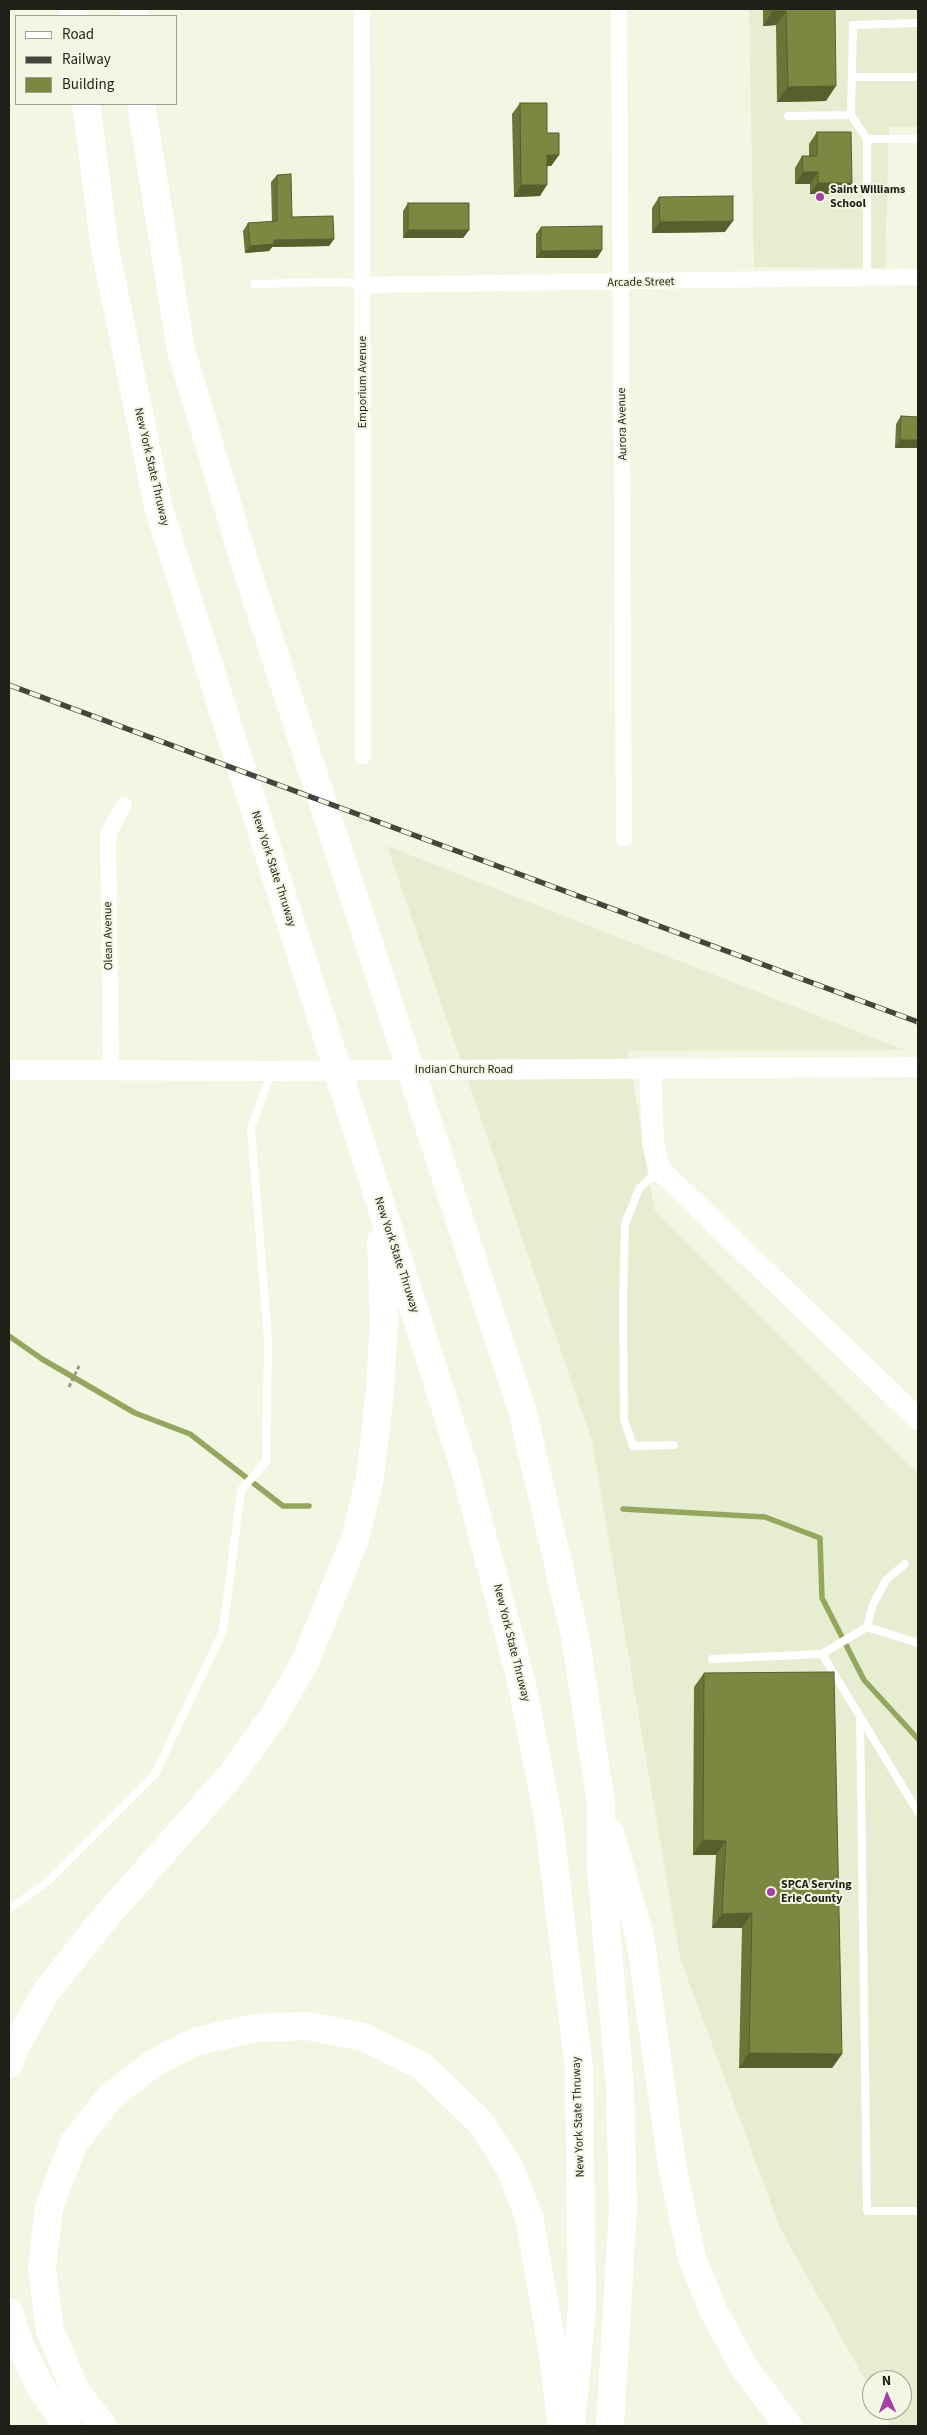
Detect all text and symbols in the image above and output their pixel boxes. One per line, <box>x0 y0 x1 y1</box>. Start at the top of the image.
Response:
legend <box>15 15 178 105</box>
text: Road <box>62 24 94 45</box>
text: Railway <box>62 49 111 70</box>
text: Building <box>62 74 114 95</box>
place label: Saint Williams School <box>830 183 905 211</box>
marker: Saint Williams School <box>814 191 826 203</box>
street label: Arcade Street <box>607 275 675 291</box>
street label: Emporium Avenue <box>356 336 370 428</box>
street label: Aurora Avenue <box>615 387 631 461</box>
street label: New York State Thruway <box>130 406 172 528</box>
street label: New York State Thruway <box>247 809 299 929</box>
street label: Olean Avenue <box>101 901 117 971</box>
street label: Indian Church Road <box>415 1063 513 1077</box>
street label: New York State Thruway <box>370 1195 422 1315</box>
street label: New York State Thruway <box>489 1583 533 1703</box>
place label: SPCA Serving Erie County <box>781 1878 852 1906</box>
marker: SPCA Serving Erie County <box>765 1886 777 1898</box>
street label: New York State Thruway <box>570 2056 588 2178</box>
north arrow <box>862 2370 912 2420</box>
text: N <box>882 2371 892 2391</box>

